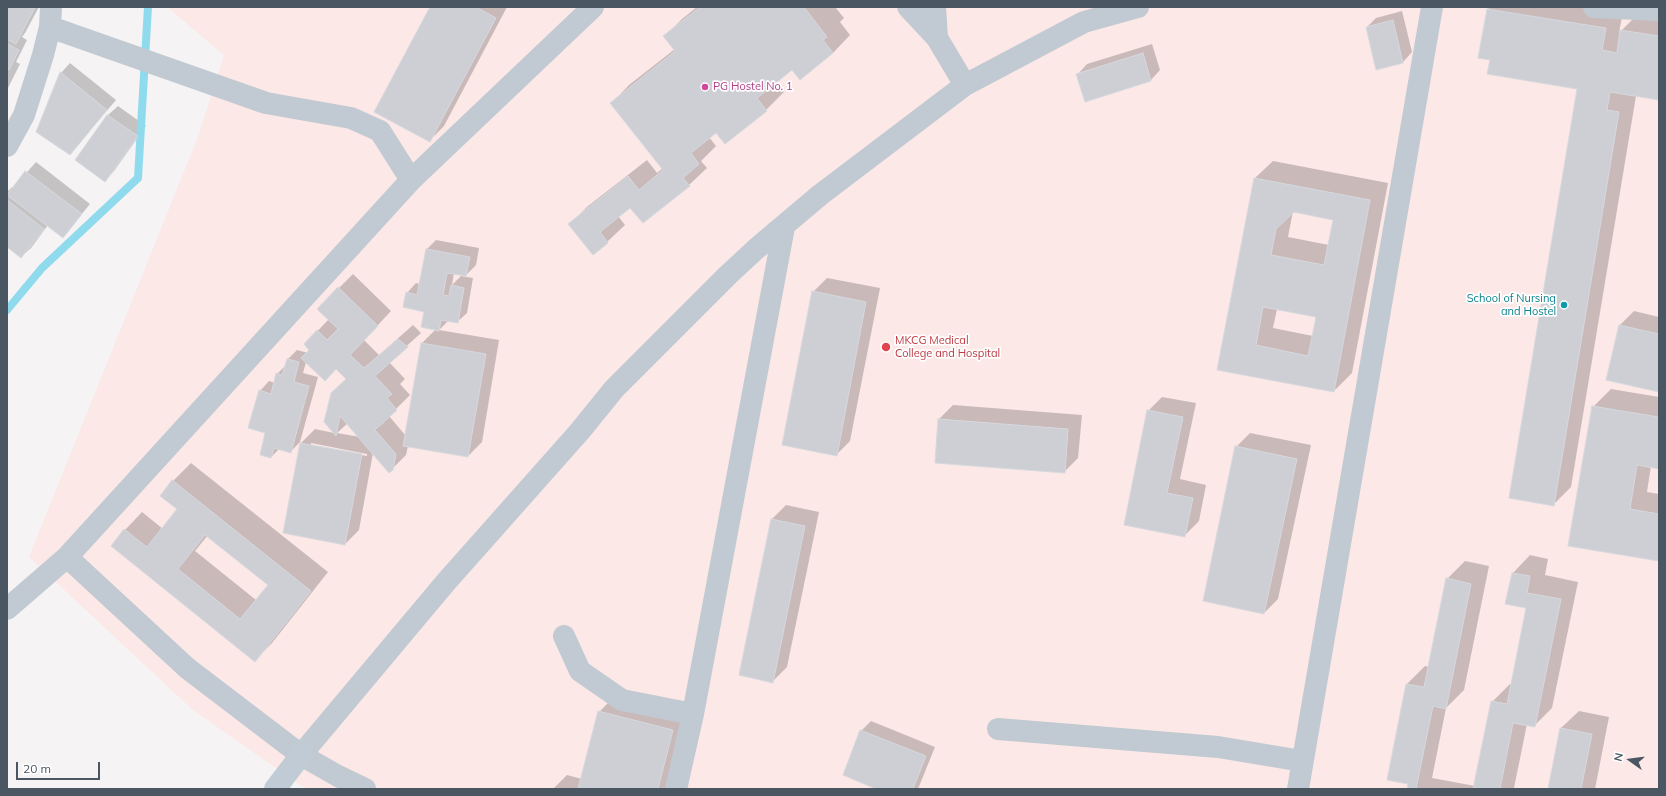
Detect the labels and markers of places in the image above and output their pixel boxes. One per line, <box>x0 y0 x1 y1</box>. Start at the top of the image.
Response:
place label: PG Hostel No. 1 <box>713 80 793 94</box>
marker: PG Hostel No. 1 <box>700 82 710 92</box>
place label: School of Nursing and Hostel <box>1467 292 1556 318</box>
marker: School of Nursing and Hostel <box>1559 300 1569 310</box>
place label: MKCG Medical College and Hospital <box>895 334 1000 360</box>
marker: MKCG Medical College and Hospital <box>880 341 892 353</box>

